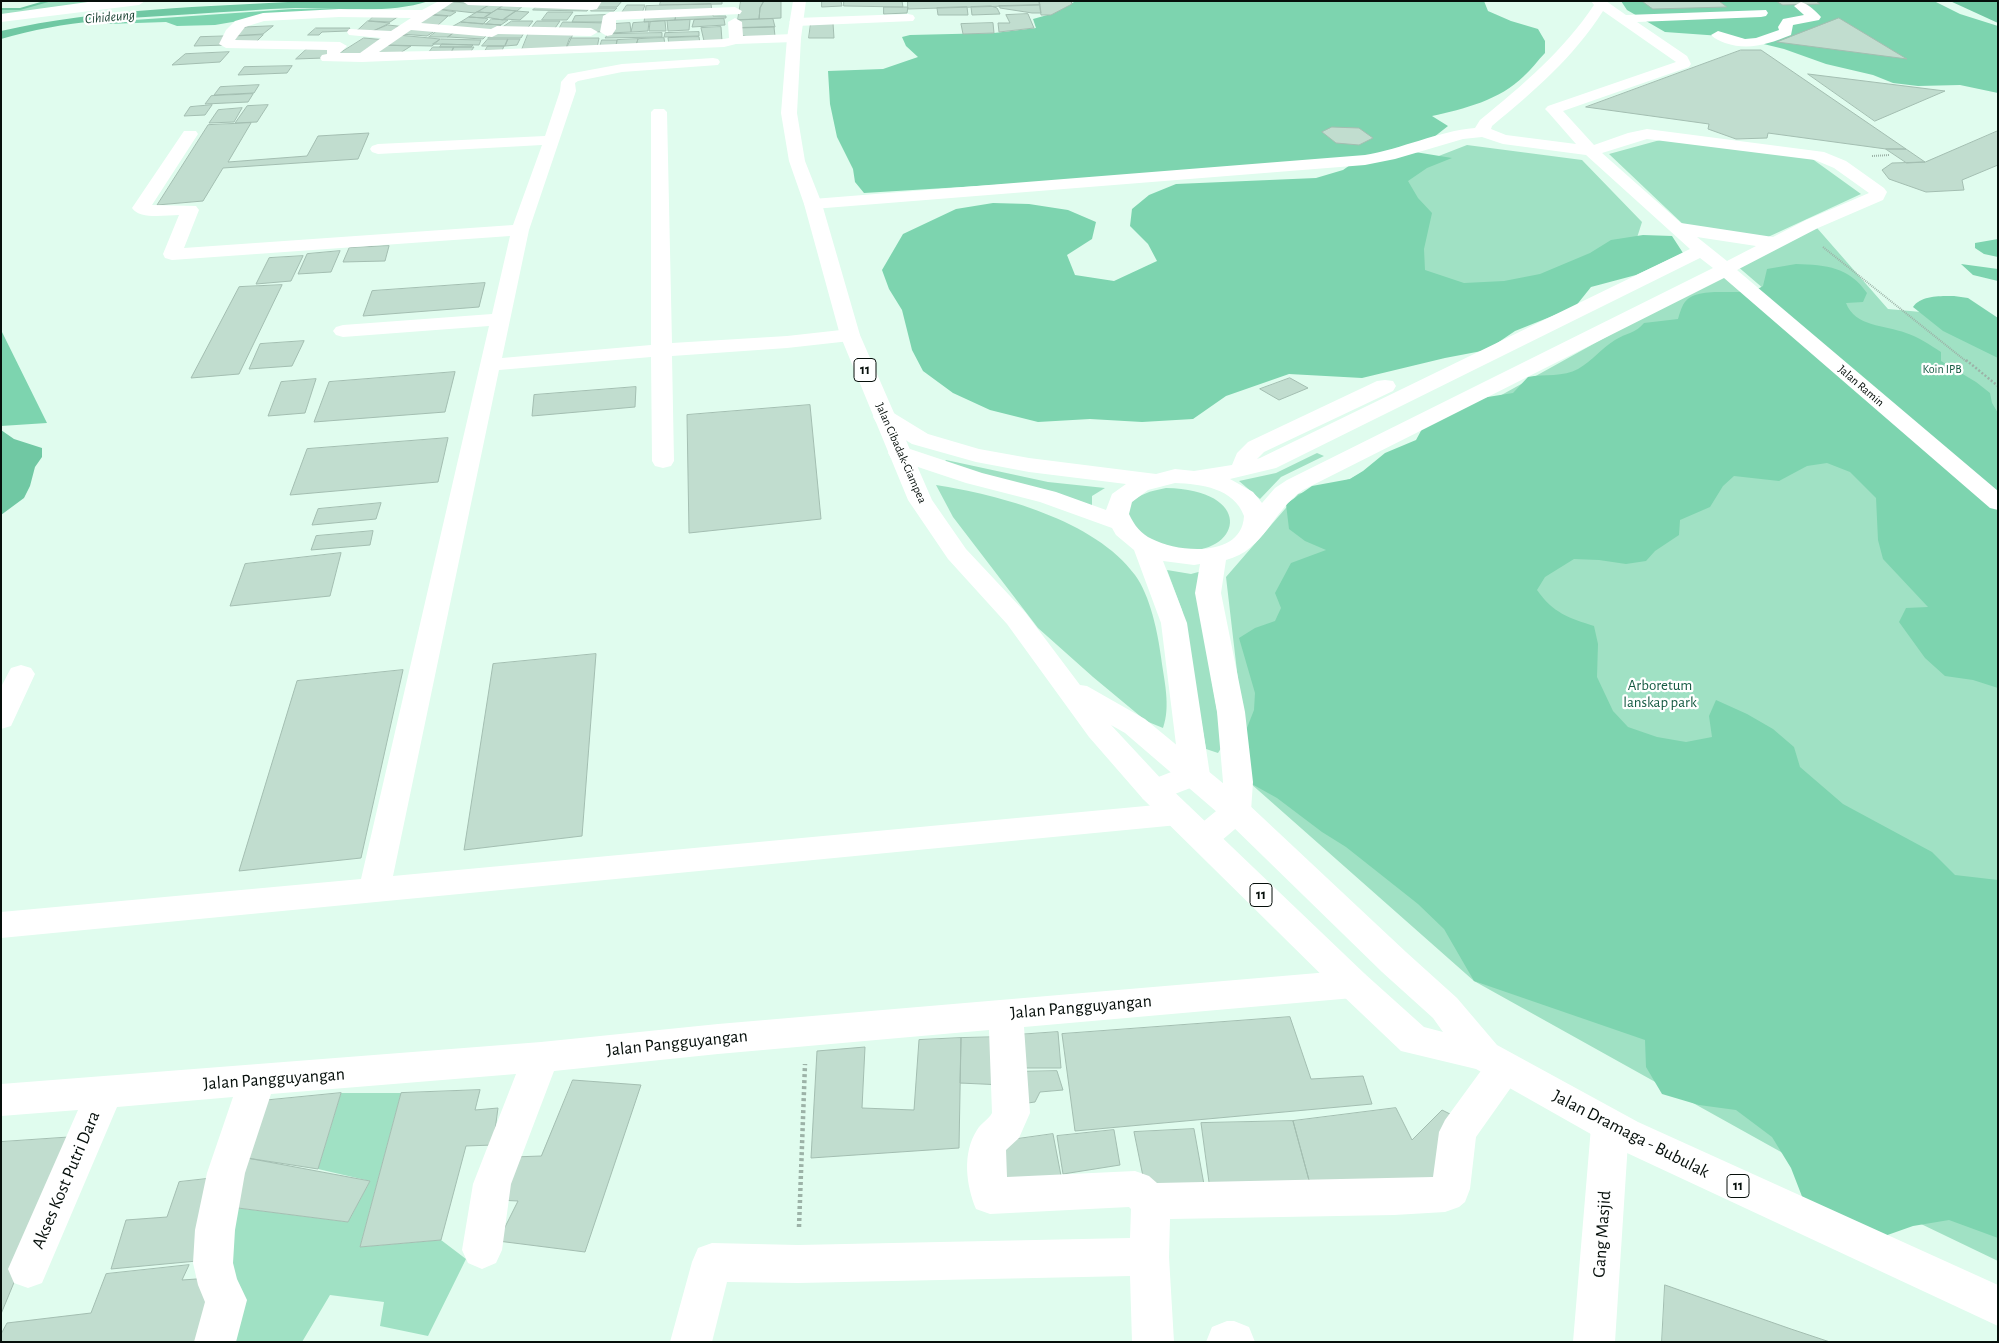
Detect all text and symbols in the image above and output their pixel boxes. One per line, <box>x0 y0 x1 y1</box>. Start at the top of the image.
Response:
water label: Cihideung <box>84 6 136 28</box>
road number: 11 <box>854 358 876 382</box>
street label: Jalan Ramin <box>1835 362 1887 410</box>
park label: Koin IPB <box>1922 362 1962 376</box>
street label: Jalan Cibadak-Ciampea <box>872 401 930 505</box>
park label: Arboretum lanskap park <box>1623 676 1697 711</box>
road number: 11 <box>1250 884 1272 906</box>
street label: Jalan Pangguyangan <box>1009 990 1153 1024</box>
street label: Jalan Pangguyangan <box>605 1025 749 1061</box>
street label: Jalan Pangguyangan <box>202 1063 346 1095</box>
street label: Jalan Dramaga - Bubulak <box>1549 1085 1713 1183</box>
street label: Akses Kost Putri Dara <box>27 1108 105 1252</box>
road number: 11 <box>1727 1174 1749 1198</box>
street label: Gang Masjid <box>1588 1190 1616 1278</box>

